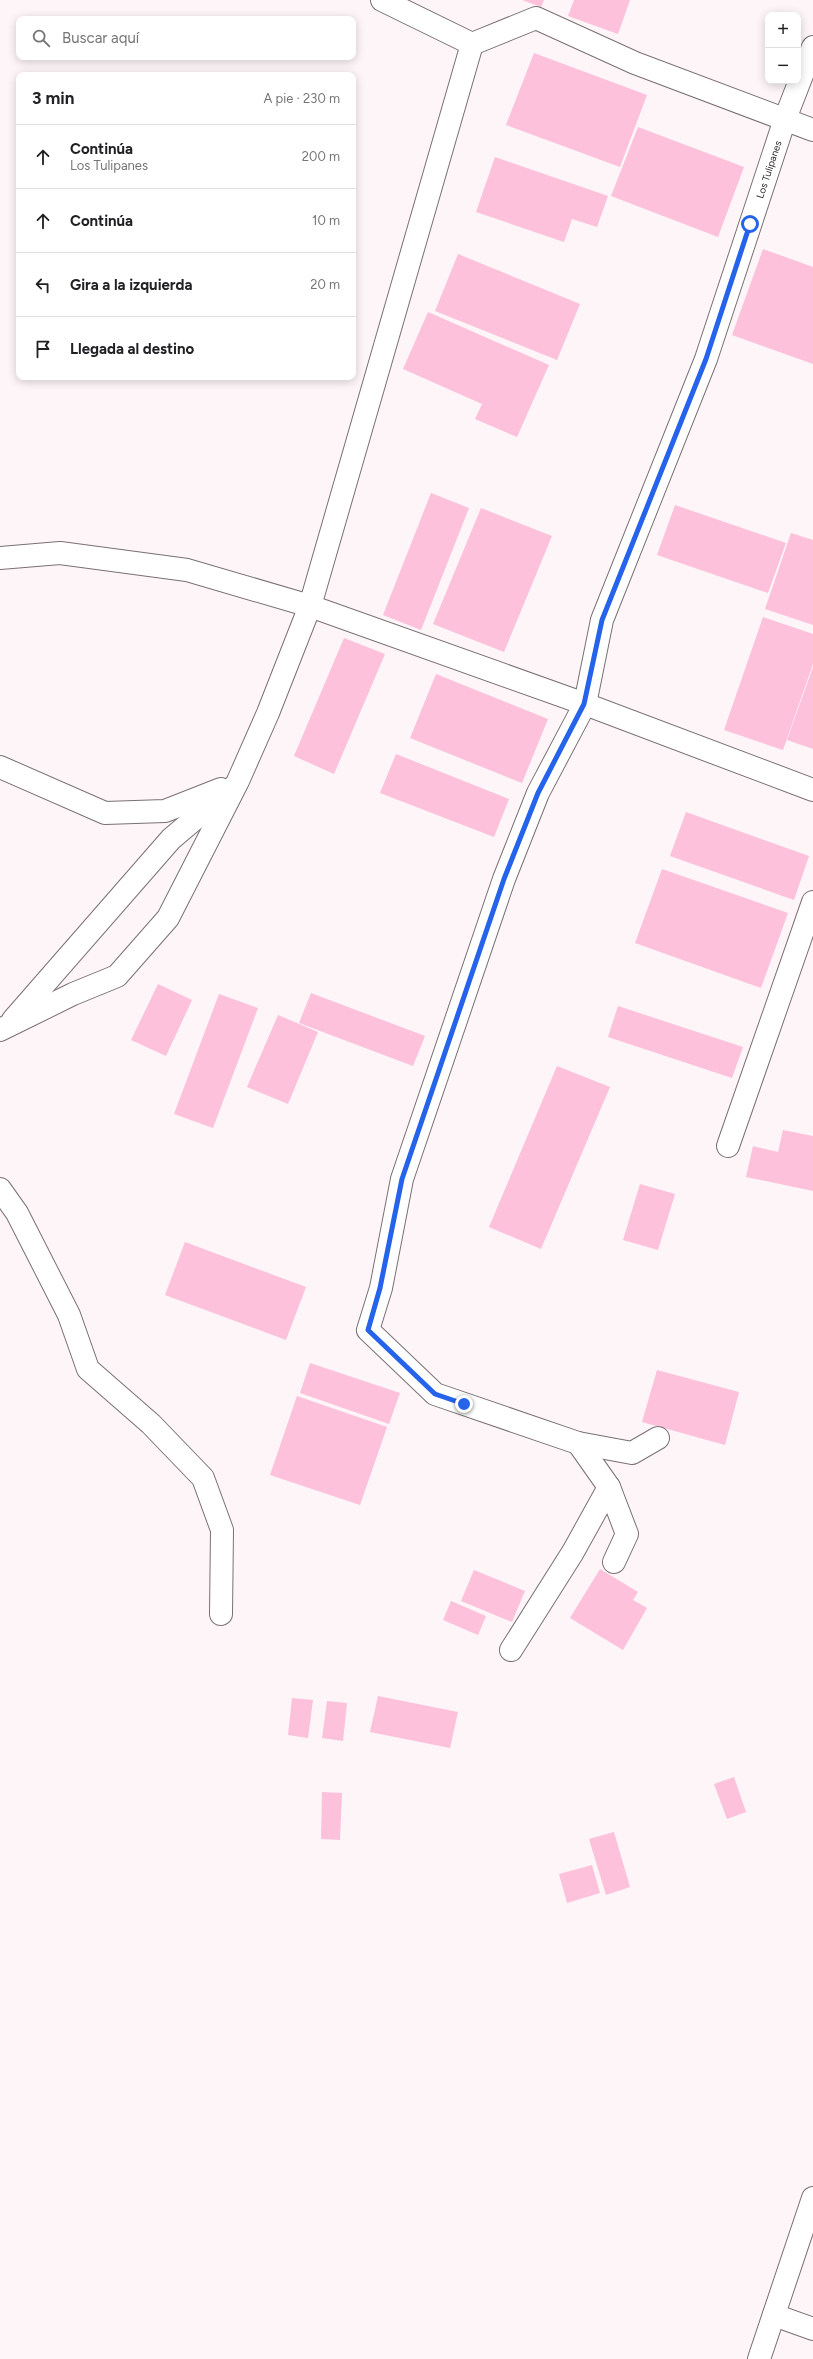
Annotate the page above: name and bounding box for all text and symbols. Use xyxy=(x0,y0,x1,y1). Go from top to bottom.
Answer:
map controls xyxy=(765,12,801,84)
button: + xyxy=(765,12,801,48)
search box xyxy=(16,16,356,60)
icon: search xyxy=(30,27,52,49)
text: Buscar aquí xyxy=(62,29,139,47)
button: − xyxy=(765,48,801,84)
text: 3 min xyxy=(32,88,74,108)
text: A pie · 230 m xyxy=(264,91,340,106)
street label: Los Tulipanes xyxy=(753,139,785,200)
text: Continúa xyxy=(70,140,133,158)
icon: ahead xyxy=(32,146,54,168)
text: 200 m xyxy=(302,149,340,164)
text: Los Tulipanes xyxy=(70,158,148,173)
icon: ahead xyxy=(32,210,54,232)
text: Continúa xyxy=(70,212,133,230)
text: 10 m xyxy=(312,213,340,228)
route start xyxy=(741,215,759,233)
icon: left xyxy=(32,274,54,296)
text: Gira a la izquierda xyxy=(70,276,192,294)
text: 20 m xyxy=(310,277,340,292)
icon: arrive xyxy=(32,338,54,360)
text: Llegada al destino xyxy=(70,340,194,358)
route end xyxy=(455,1395,473,1413)

